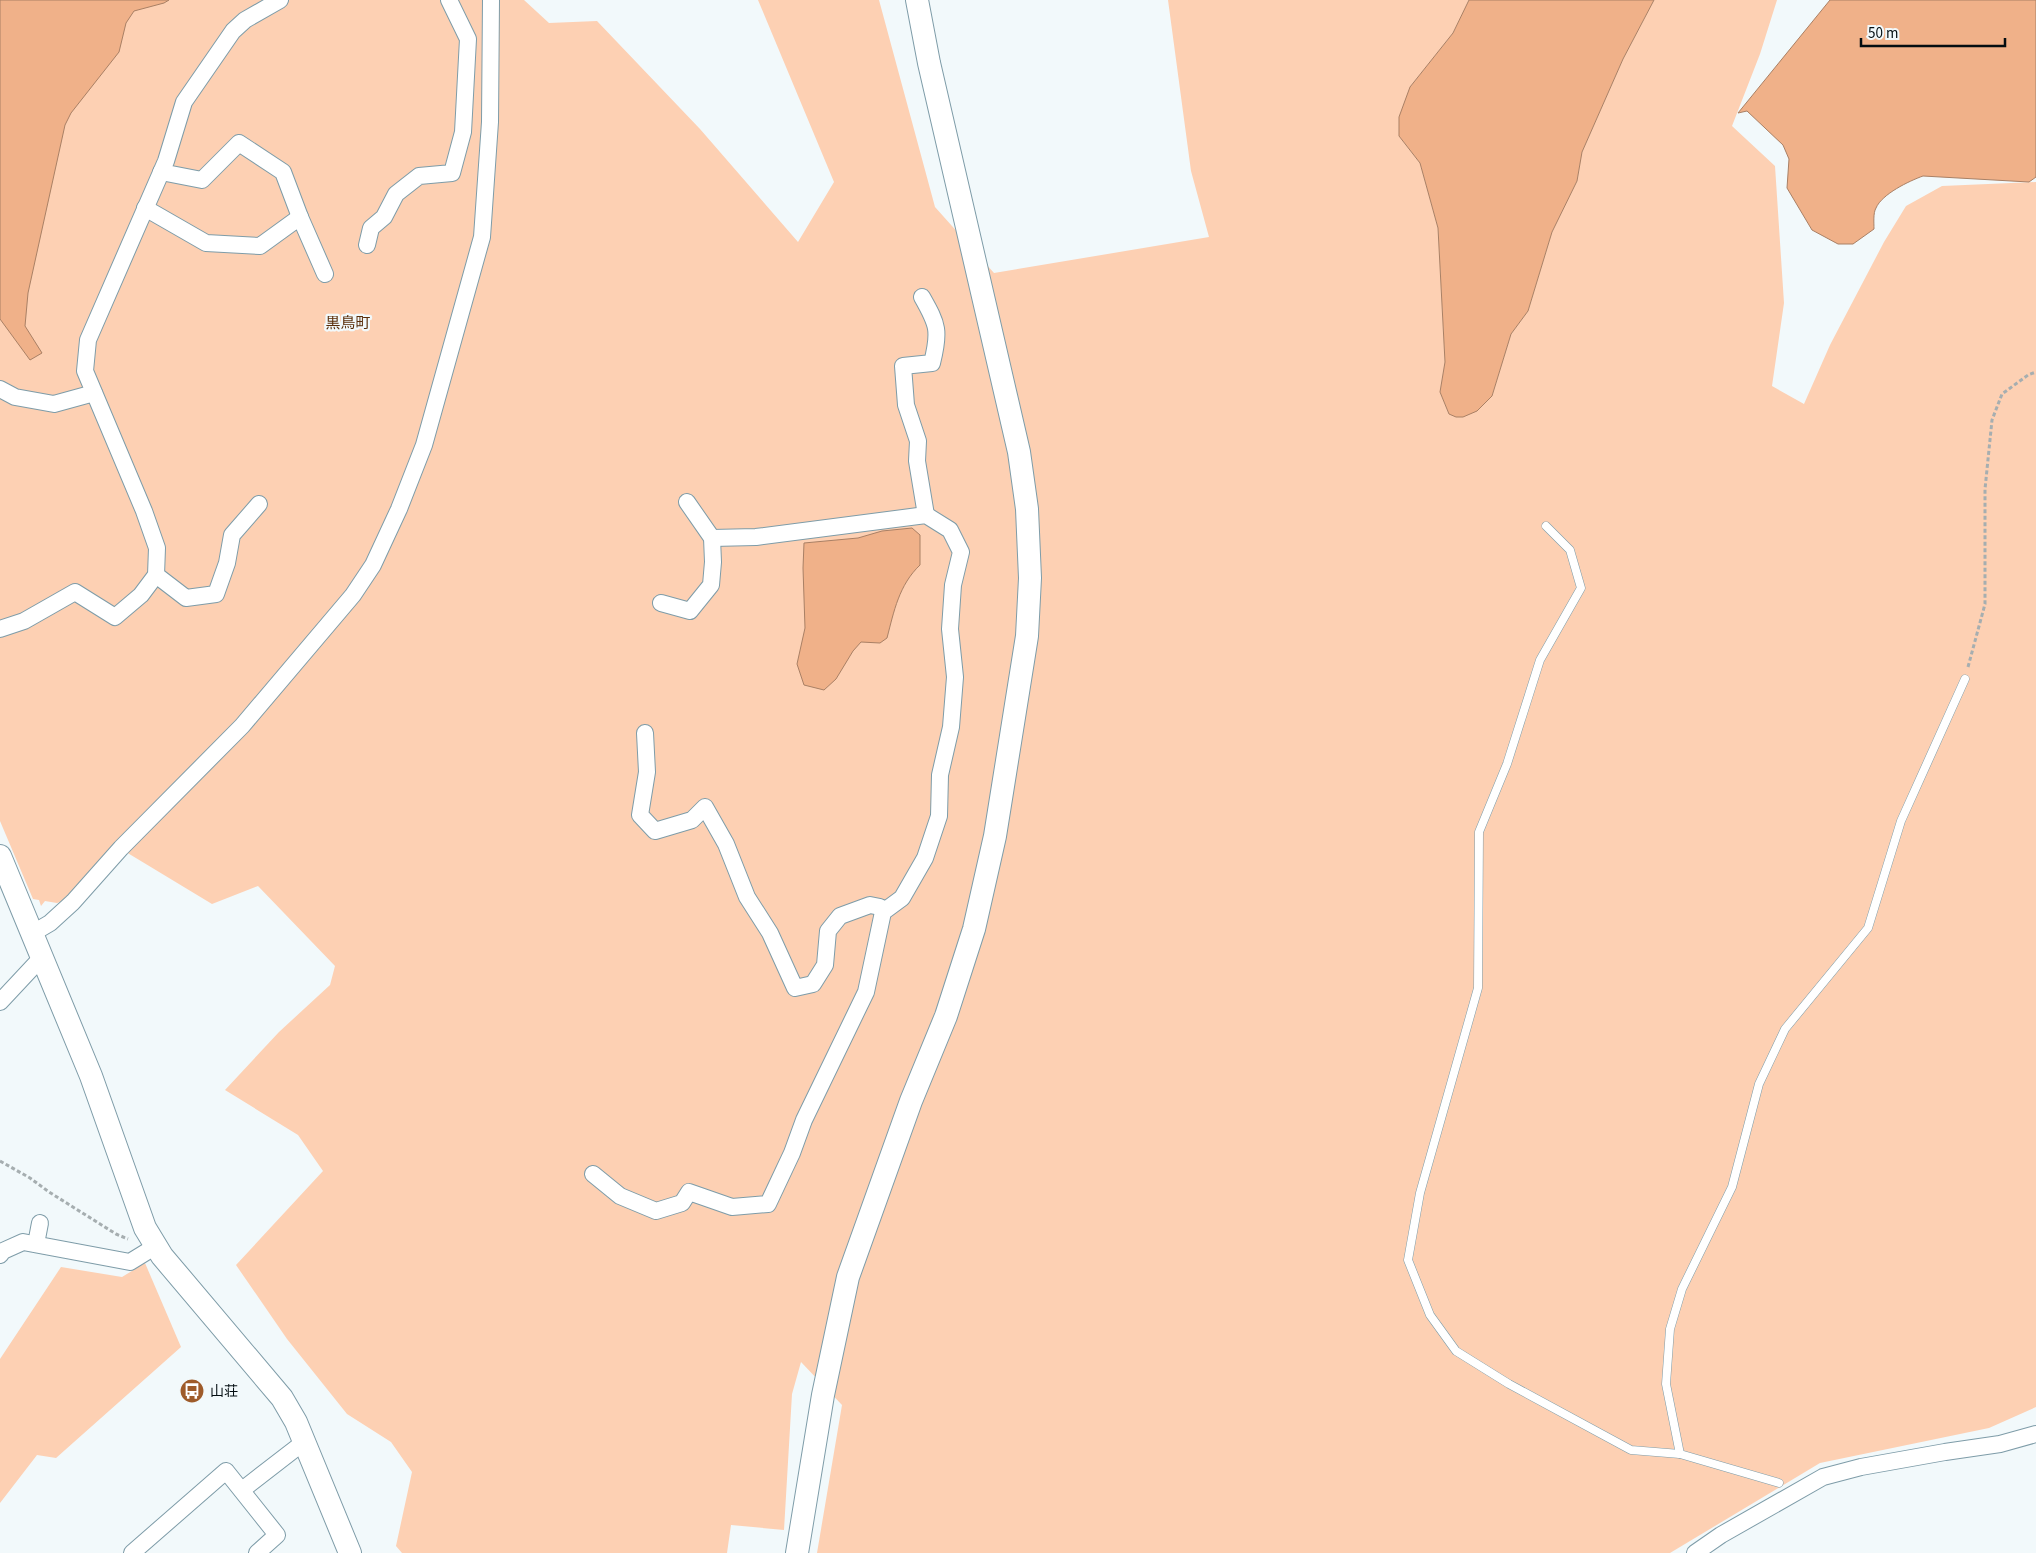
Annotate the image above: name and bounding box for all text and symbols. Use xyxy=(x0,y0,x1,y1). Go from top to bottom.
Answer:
scale bar xyxy=(1861,15,2005,47)
text: 50 m xyxy=(1868,23,1898,44)
district label: 黒鳥町 xyxy=(325,313,371,334)
bus stop icon: 山荘 xyxy=(179,1378,205,1404)
place label: 山荘 xyxy=(210,1382,238,1402)

